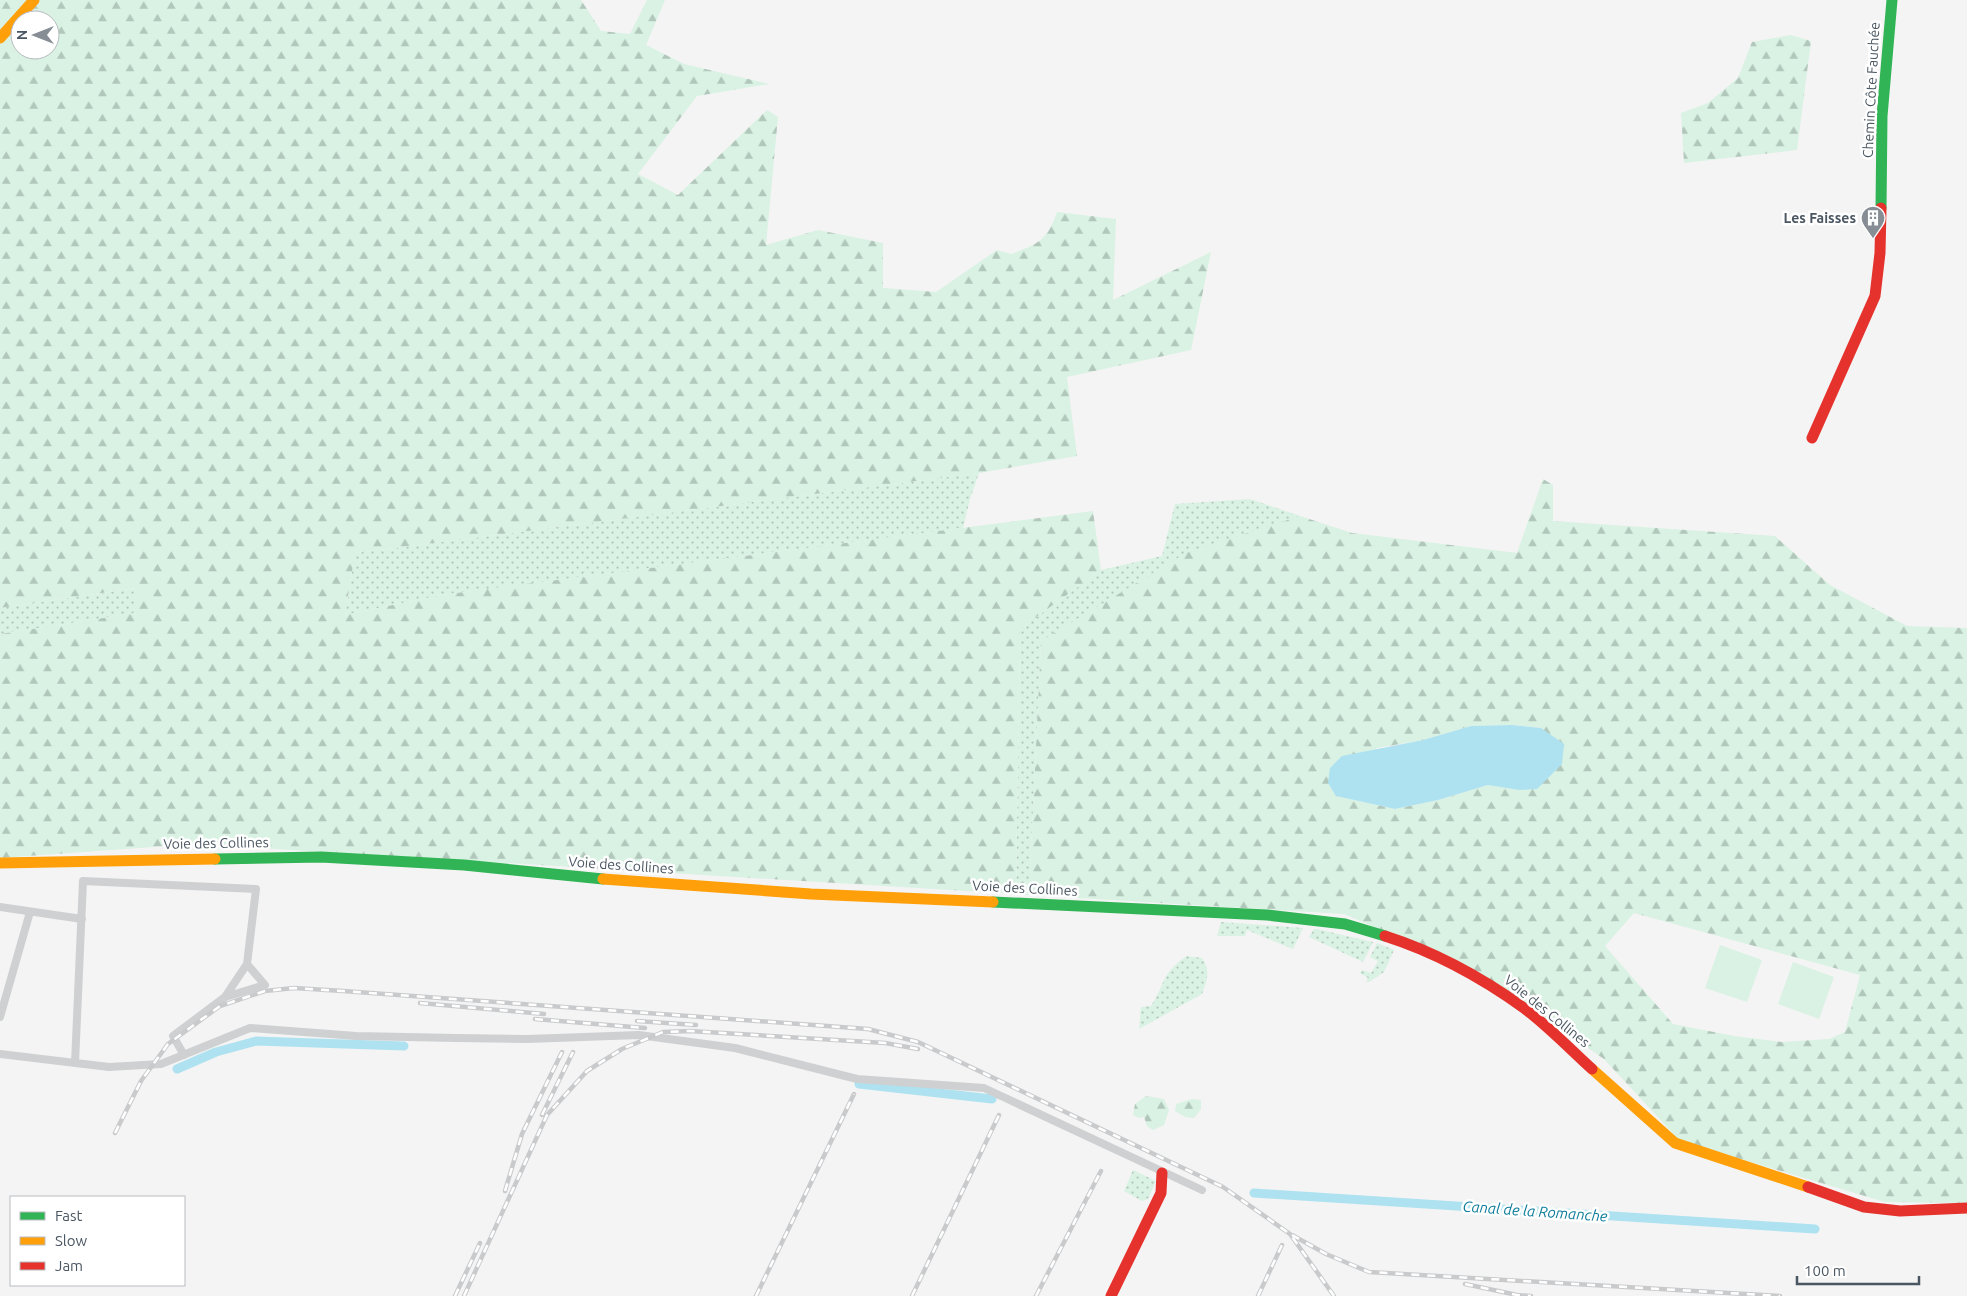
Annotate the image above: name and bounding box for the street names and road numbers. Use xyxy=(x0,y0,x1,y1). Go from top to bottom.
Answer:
street label: Chemin Côte Fauchée xyxy=(1859,22,1883,158)
street label: Voie des Collines xyxy=(163,834,269,852)
street label: Voie des Collines xyxy=(568,853,674,877)
street label: Voie des Collines xyxy=(972,877,1078,899)
street label: Voie des Collines xyxy=(1501,972,1593,1050)

